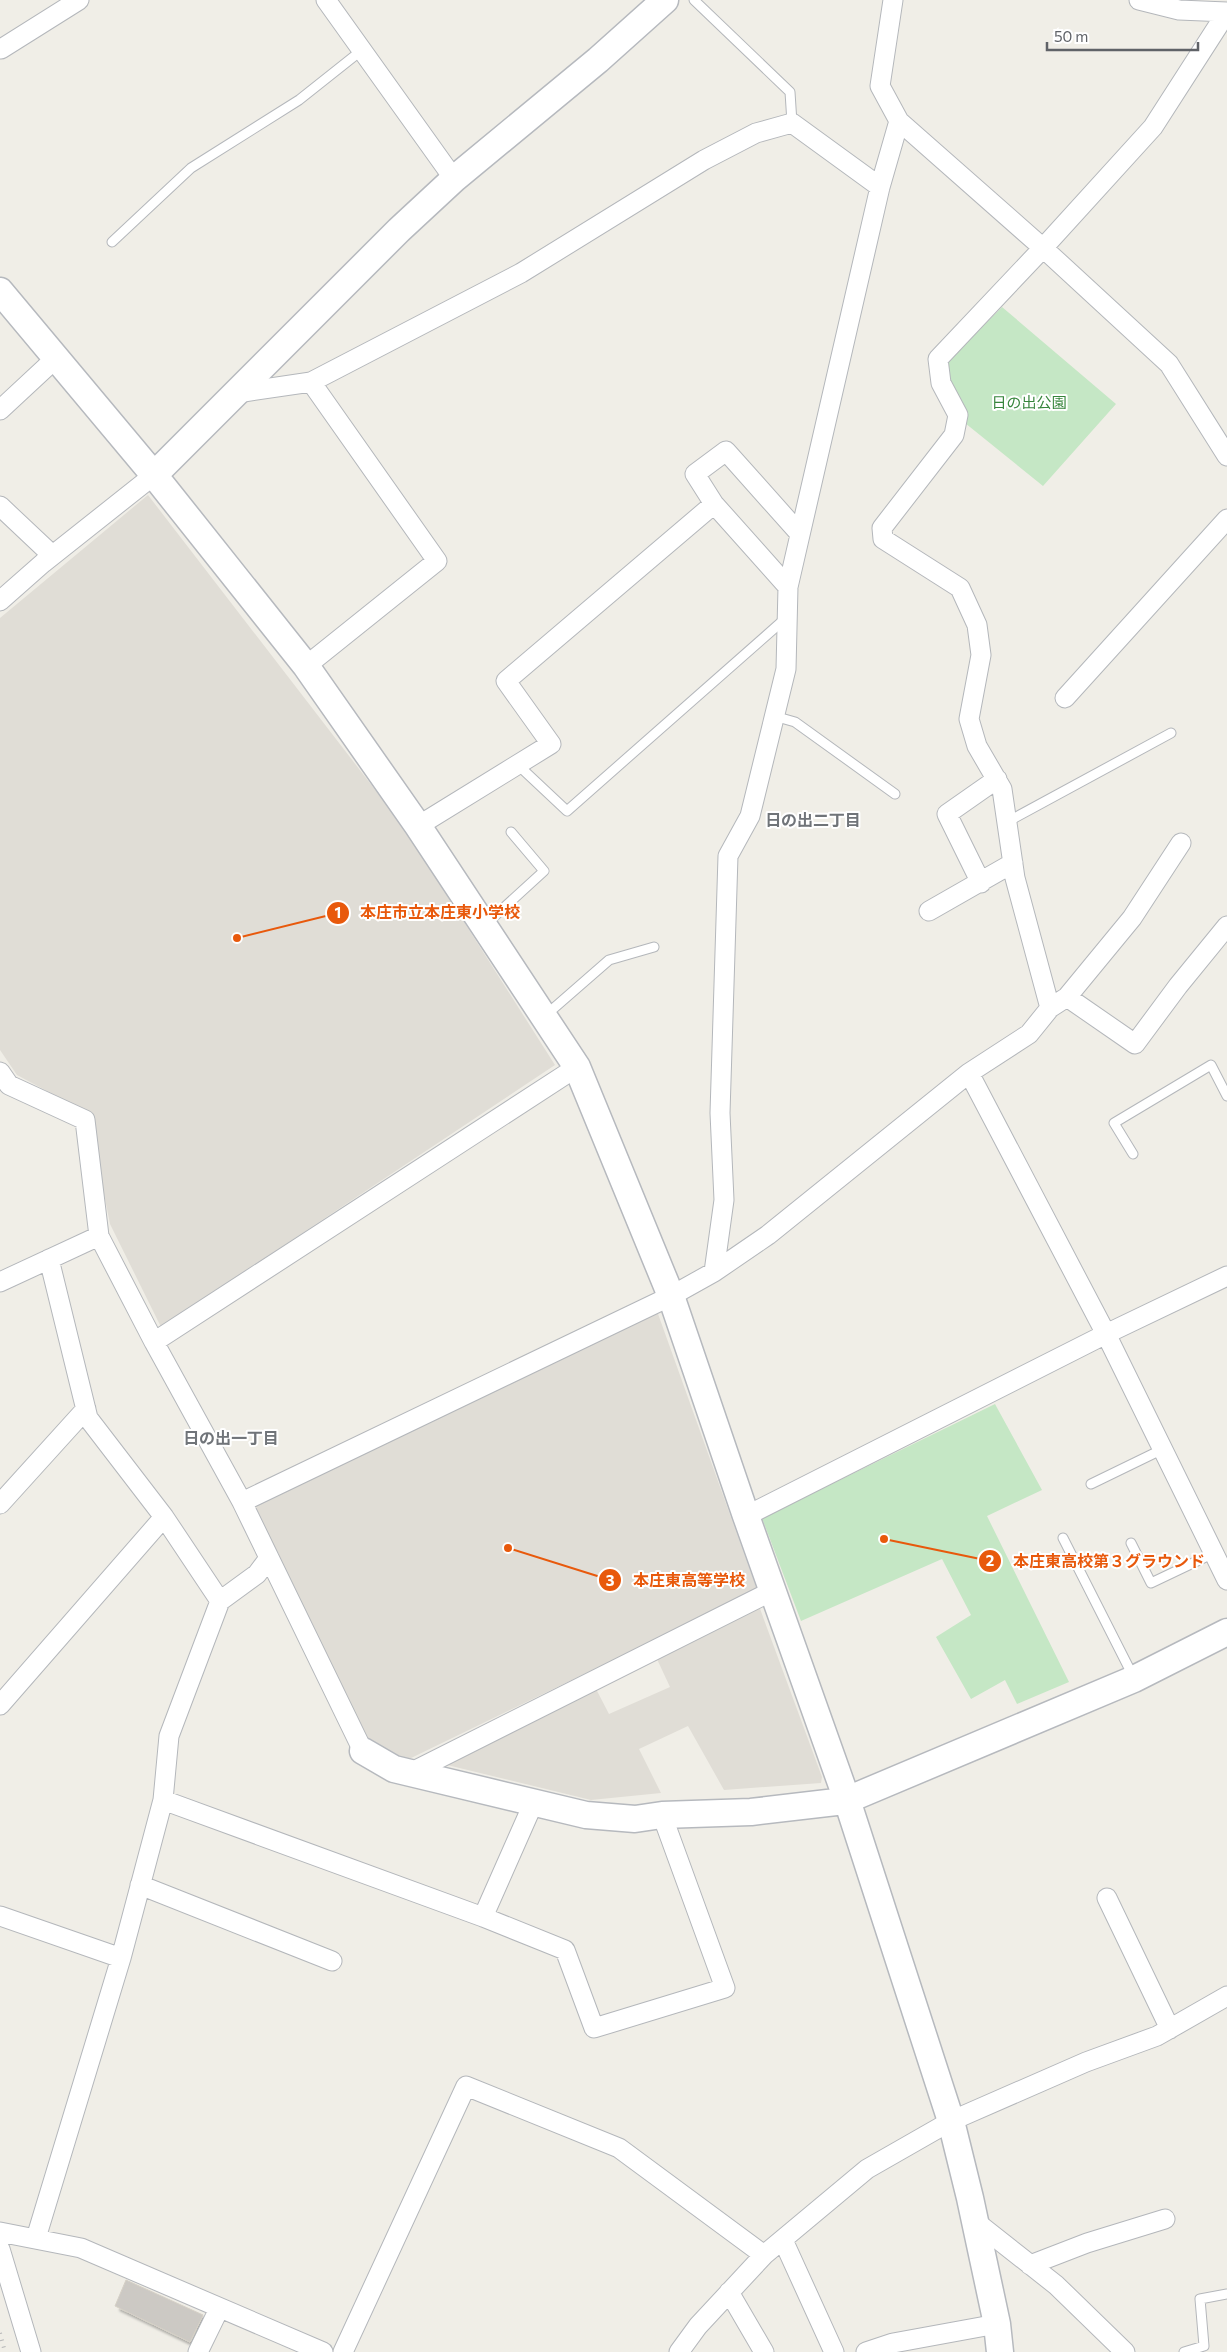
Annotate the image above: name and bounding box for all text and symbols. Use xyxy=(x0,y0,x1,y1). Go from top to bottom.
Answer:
scale bar xyxy=(1047,20,1198,52)
text: 50 m xyxy=(1054,27,1088,45)
park label: 日の出公園 xyxy=(991,393,1067,411)
district label: 日の出二丁目 xyxy=(765,810,861,829)
callout: 本庄市立本庄東小学校 xyxy=(325,897,530,928)
text: 本庄市立本庄東小学校 xyxy=(360,902,520,921)
text: 1 xyxy=(335,903,341,921)
district label: 日の出一丁目 xyxy=(183,1428,279,1447)
callout: 本庄東高校第３グラウンド xyxy=(978,1545,1215,1576)
text: 2 xyxy=(986,1551,994,1569)
text: 本庄東高校第３グラウンド xyxy=(1013,1551,1205,1570)
callout: 本庄東高等学校 xyxy=(598,1565,755,1596)
text: 本庄東高等学校 xyxy=(633,1570,745,1589)
text: 3 xyxy=(606,1571,615,1589)

